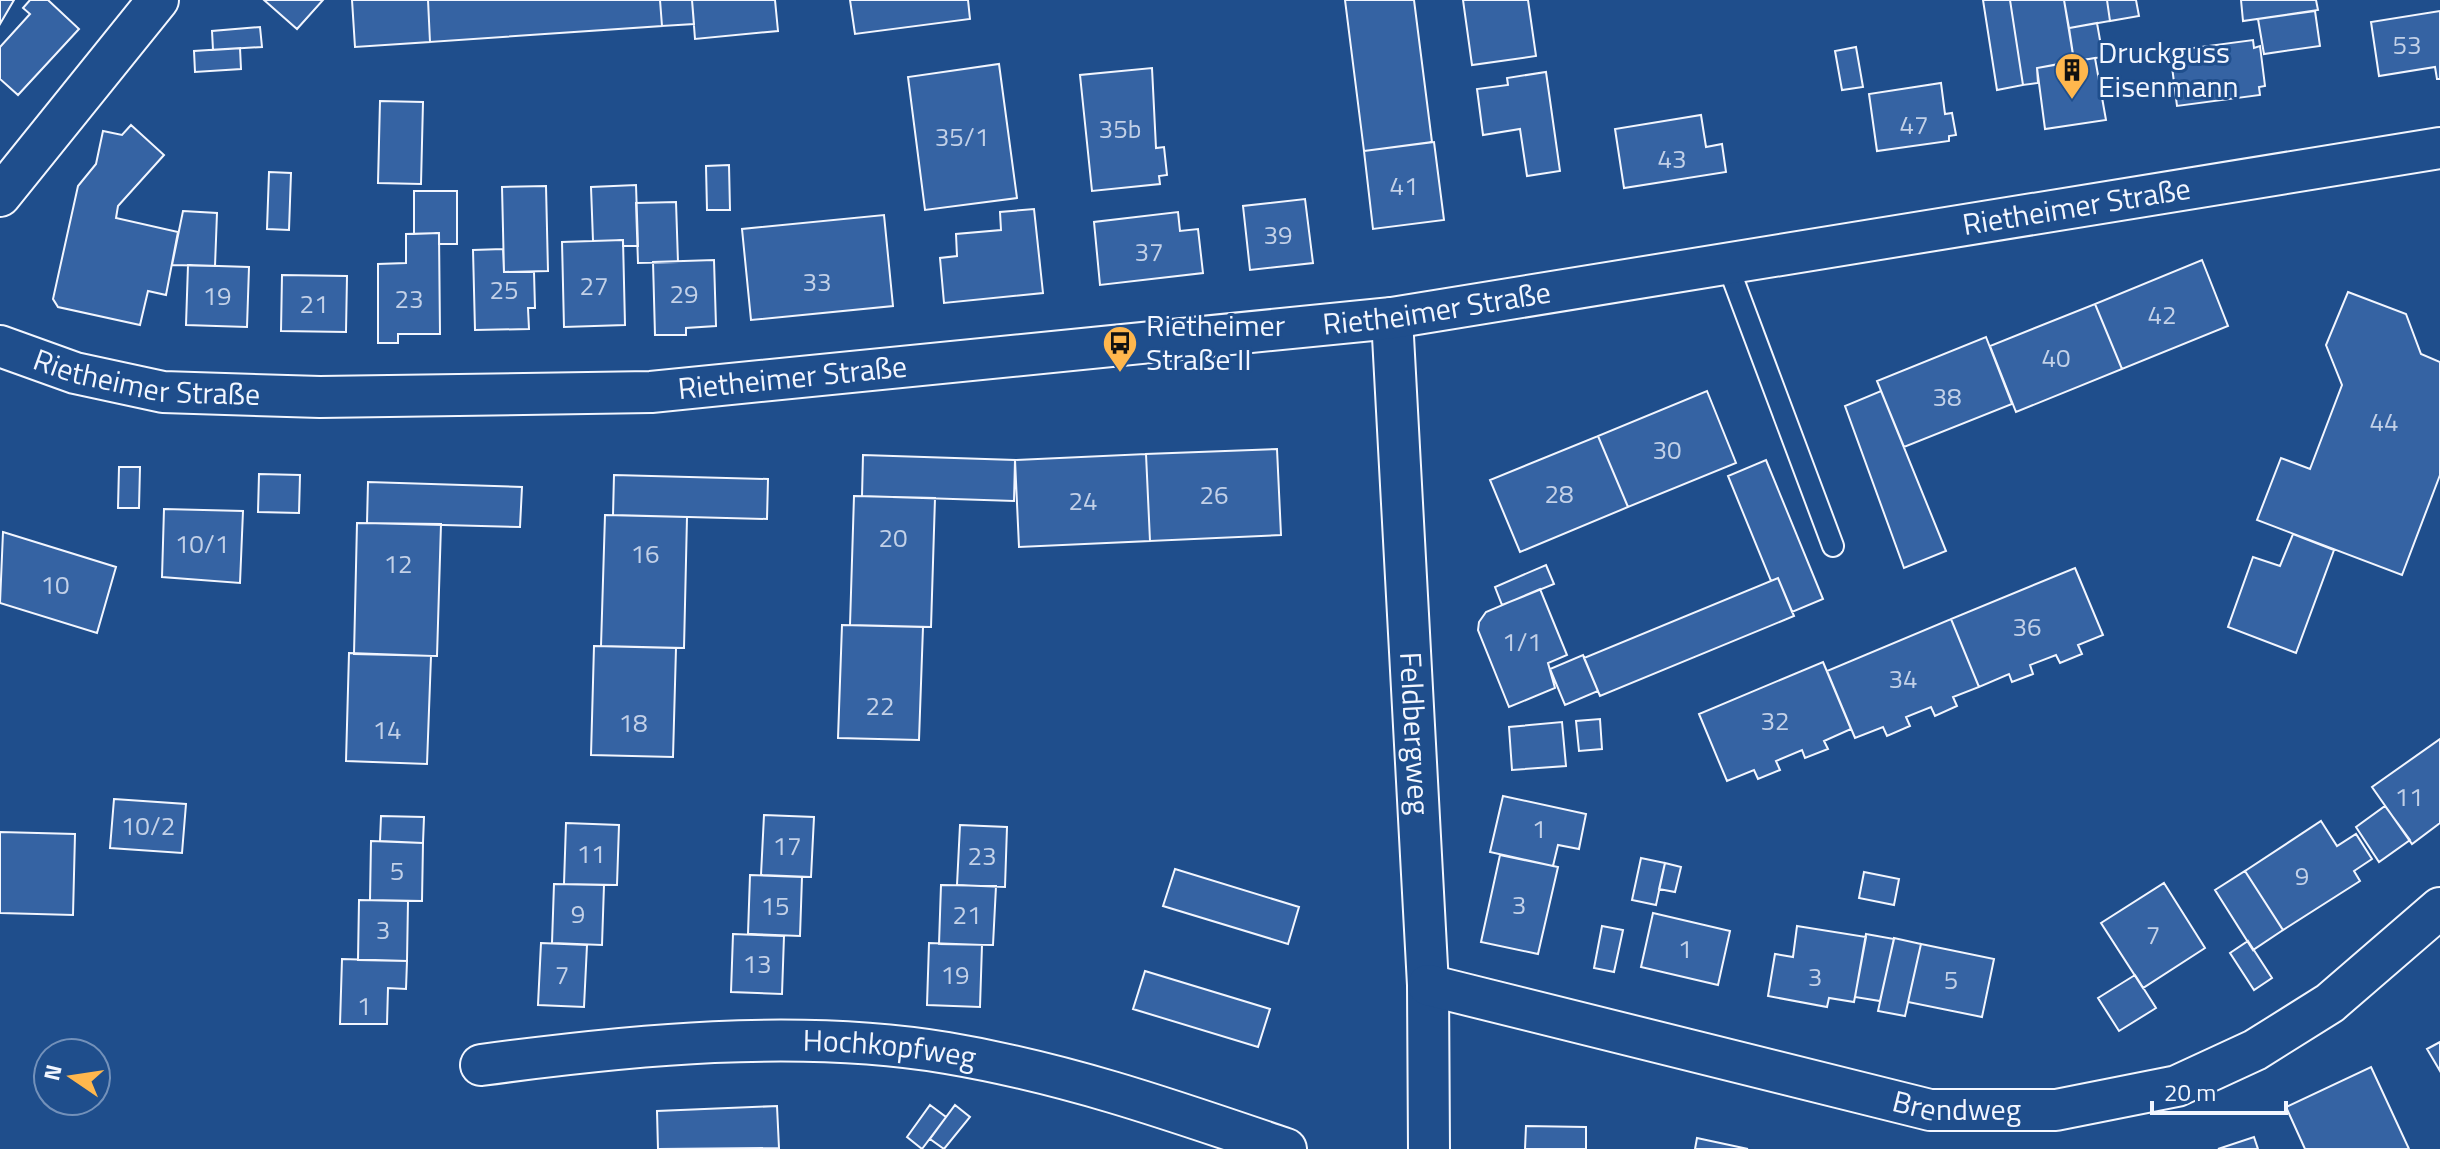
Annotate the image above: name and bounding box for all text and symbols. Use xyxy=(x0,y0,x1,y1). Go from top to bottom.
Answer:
house number: 53 xyxy=(2392,25,2422,64)
place label: Druckguss Eisenmann xyxy=(2098,29,2239,109)
building icon: Druckguss Eisenmann xyxy=(2053,51,2091,101)
house number: 47 xyxy=(1899,105,1929,144)
house number: 35b xyxy=(1099,109,1141,148)
house number: 35/1 xyxy=(935,117,989,156)
house number: 43 xyxy=(1657,139,1687,178)
street label: Rietheimer Straße xyxy=(1959,165,2194,247)
house number: 41 xyxy=(1389,166,1419,205)
house number: 39 xyxy=(1263,215,1293,254)
house number: 37 xyxy=(1134,232,1164,271)
house number: 33 xyxy=(802,262,832,301)
house number: 27 xyxy=(579,266,609,305)
street label: Rietheimer Straße xyxy=(1320,269,1554,347)
house number: 25 xyxy=(489,270,519,309)
house number: 29 xyxy=(669,274,699,313)
house number: 19 xyxy=(202,276,232,315)
house number: 23 xyxy=(394,279,424,318)
house number: 21 xyxy=(299,284,329,323)
house number: 42 xyxy=(2147,295,2177,334)
place label: Rietheimer Straße II xyxy=(1146,302,1285,382)
bus stop icon: Rietheimer Straße II xyxy=(1101,324,1139,374)
street label: Rietheimer Straße xyxy=(27,336,261,417)
house number: 40 xyxy=(2041,338,2071,377)
street label: Rietheimer Straße xyxy=(676,343,909,411)
house number: 38 xyxy=(1932,377,1962,416)
house number: 44 xyxy=(2369,402,2399,441)
house number: 30 xyxy=(1652,430,1682,469)
house number: 28 xyxy=(1544,474,1574,513)
house number: 26 xyxy=(1199,475,1229,514)
house number: 24 xyxy=(1068,481,1098,520)
house number: 20 xyxy=(878,518,908,557)
house number: 10/1 xyxy=(175,524,229,563)
house number: 16 xyxy=(630,534,660,573)
house number: 12 xyxy=(383,544,413,583)
house number: 10 xyxy=(40,565,70,604)
house number: 36 xyxy=(2012,607,2042,646)
house number: 1/1 xyxy=(1502,622,1542,661)
street label: Feldbergweg xyxy=(1388,651,1443,816)
house number: 34 xyxy=(1888,659,1918,698)
house number: 22 xyxy=(865,686,895,725)
house number: 32 xyxy=(1760,701,1790,740)
house number: 18 xyxy=(618,703,648,742)
house number: 14 xyxy=(372,710,402,749)
house number: 11 xyxy=(2394,777,2424,816)
house number: 10/2 xyxy=(121,806,175,845)
house number: 1 xyxy=(1532,809,1546,848)
house number: 17 xyxy=(772,826,802,865)
house number: 11 xyxy=(576,834,606,873)
house number: 23 xyxy=(967,836,997,875)
house number: 5 xyxy=(390,851,404,890)
house number: 9 xyxy=(2295,856,2309,895)
house number: 3 xyxy=(1512,885,1526,924)
house number: 15 xyxy=(760,886,790,925)
house number: 9 xyxy=(571,894,585,933)
house number: 21 xyxy=(952,895,982,934)
house number: 3 xyxy=(376,910,390,949)
house number: 7 xyxy=(2146,915,2160,954)
house number: 1 xyxy=(1678,929,1692,968)
house number: 13 xyxy=(742,944,772,983)
house number: 7 xyxy=(555,955,569,994)
house number: 19 xyxy=(940,955,970,994)
house number: 3 xyxy=(1808,957,1822,996)
house number: 5 xyxy=(1944,960,1958,999)
house number: 1 xyxy=(357,986,371,1025)
street label: Hochkopfweg xyxy=(802,1017,980,1080)
north arrow xyxy=(32,1037,112,1117)
text: N xyxy=(34,1061,71,1084)
scale bar xyxy=(2152,1065,2286,1115)
text: 20 m xyxy=(2164,1074,2216,1110)
street label: Brendweg xyxy=(1888,1078,2021,1133)

